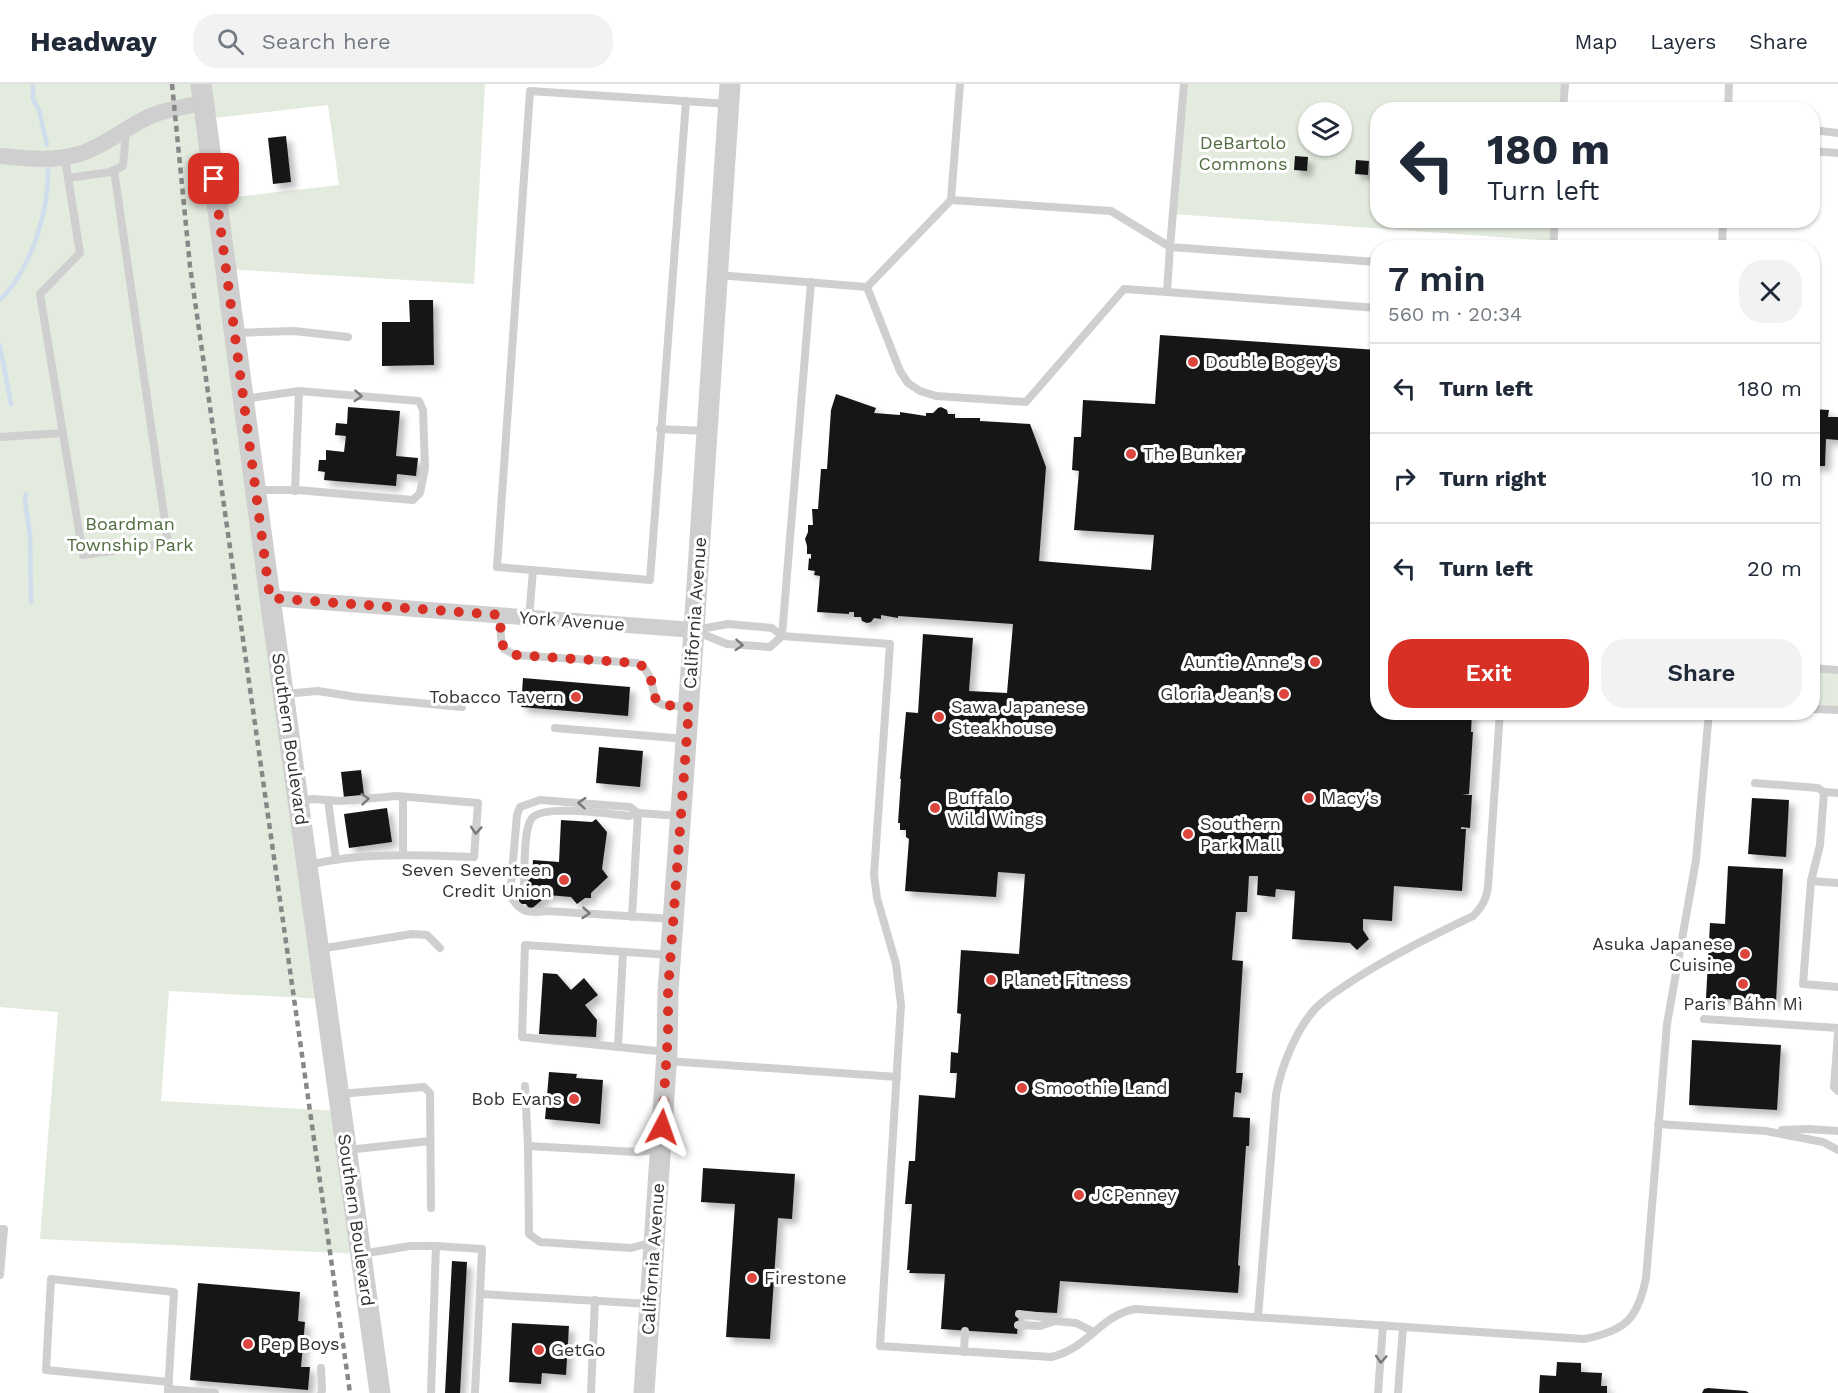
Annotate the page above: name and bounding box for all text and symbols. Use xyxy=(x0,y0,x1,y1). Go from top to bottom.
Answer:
search box xyxy=(193,14,613,68)
text: Headway xyxy=(30,25,157,58)
icon: search xyxy=(214,25,247,58)
text: Search here xyxy=(262,29,391,54)
text: Map xyxy=(1574,29,1617,54)
text: Layers xyxy=(1650,29,1716,54)
text: Share xyxy=(1749,29,1808,54)
map controls xyxy=(1298,102,1352,156)
button: layers xyxy=(1298,102,1352,156)
text: 180 m xyxy=(1487,125,1610,174)
icon: left xyxy=(1388,126,1466,204)
park label: DeBartolo Commons xyxy=(1199,132,1287,174)
pin xyxy=(188,153,239,204)
icon: arrive xyxy=(197,162,230,195)
text: Turn left xyxy=(1487,175,1599,207)
text: 7 min xyxy=(1388,258,1486,300)
button: close xyxy=(1739,260,1802,323)
text: 560 m · 20:34 xyxy=(1388,302,1522,326)
place label: Double Bogey's xyxy=(1205,351,1338,372)
marker: Double Bogey's xyxy=(1186,355,1200,369)
icon: left xyxy=(1388,372,1421,405)
text: Turn left xyxy=(1439,376,1533,401)
text: 180 m xyxy=(1738,376,1802,401)
one-way arrow xyxy=(353,389,362,402)
place label: The Bunker xyxy=(1143,443,1243,464)
marker: The Bunker xyxy=(1124,447,1138,461)
icon: right xyxy=(1388,462,1421,495)
text: Turn right xyxy=(1439,466,1546,491)
text: 10 m xyxy=(1751,466,1802,491)
park label: Boardman Township Park xyxy=(66,513,194,555)
street label: California Avenue xyxy=(679,536,710,690)
icon: left xyxy=(1388,552,1421,585)
text: Turn left xyxy=(1439,556,1533,581)
text: 20 m xyxy=(1747,556,1802,581)
street label: York Avenue xyxy=(518,606,626,635)
one-way arrow xyxy=(734,638,743,651)
button: Exit xyxy=(1388,639,1589,708)
button: Share xyxy=(1601,639,1802,708)
street label: Southern Boulevard xyxy=(268,651,313,827)
place label: Auntie Anne's xyxy=(1183,651,1303,672)
marker: Auntie Anne's xyxy=(1308,655,1322,669)
place label: Gloria Jean's xyxy=(1160,683,1272,704)
place label: Tobacco Tavern xyxy=(429,686,564,707)
marker: Gloria Jean's xyxy=(1277,687,1291,701)
marker: Tobacco Tavern xyxy=(569,690,583,704)
place label: Sawa Japanese Steakhouse xyxy=(951,696,1086,738)
marker: Sawa Japanese Steakhouse xyxy=(932,710,946,724)
place label: Buffalo Wild Wings xyxy=(947,787,1044,829)
place label: Macy's xyxy=(1321,787,1379,808)
marker: Macy's xyxy=(1302,791,1316,805)
one-way arrow xyxy=(361,793,370,806)
one-way arrow xyxy=(577,797,586,810)
marker: Buffalo Wild Wings xyxy=(928,801,942,815)
place label: Southern Park Mall xyxy=(1200,813,1281,855)
one-way arrow xyxy=(470,826,483,835)
marker: Southern Park Mall xyxy=(1181,827,1195,841)
place label: Seven Seventeen Credit Union xyxy=(401,859,552,901)
marker: Seven Seventeen Credit Union xyxy=(557,873,571,887)
one-way arrow xyxy=(582,907,591,920)
place label: Asuka Japanese Cuisine xyxy=(1592,933,1733,975)
marker: Asuka Japanese Cuisine xyxy=(1738,947,1752,961)
place label: Planet Fitness xyxy=(1003,969,1128,990)
marker: Planet Fitness xyxy=(984,973,998,987)
marker: Paris Báhn Mì xyxy=(1736,977,1750,991)
place label: Paris Báhn Mì xyxy=(1683,993,1803,1014)
place label: Smoothie Land xyxy=(1034,1077,1167,1098)
marker: Smoothie Land xyxy=(1015,1081,1029,1095)
place label: Bob Evans xyxy=(471,1088,562,1109)
marker: Bob Evans xyxy=(567,1092,581,1106)
position arrow xyxy=(630,1095,694,1159)
street label: Southern Boulevard xyxy=(334,1132,379,1308)
street label: California Avenue xyxy=(637,1182,668,1336)
place label: JCPenney xyxy=(1091,1184,1177,1205)
marker: JCPenney xyxy=(1072,1188,1086,1202)
place label: Firestone xyxy=(764,1267,847,1288)
marker: Firestone xyxy=(745,1271,759,1285)
place label: Pep Boys xyxy=(260,1333,339,1354)
marker: Pep Boys xyxy=(241,1337,255,1351)
place label: GetGo xyxy=(551,1339,606,1360)
marker: GetGo xyxy=(532,1343,546,1357)
one-way arrow xyxy=(1374,1355,1387,1364)

